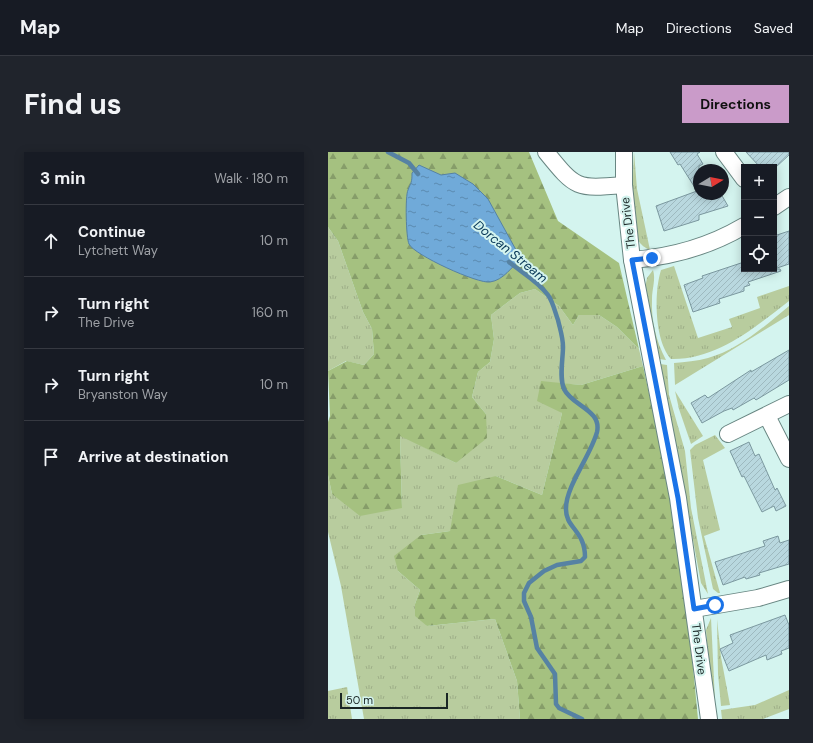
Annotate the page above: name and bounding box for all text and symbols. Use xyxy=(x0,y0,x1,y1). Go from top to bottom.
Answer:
text: Map xyxy=(20,15,60,40)
text: Map xyxy=(616,19,644,37)
text: Directions xyxy=(666,19,732,37)
text: Saved xyxy=(754,19,793,37)
button: Directions xyxy=(682,85,789,123)
text: Find us xyxy=(24,86,122,123)
north arrow xyxy=(693,164,729,200)
map controls xyxy=(741,164,777,272)
button: + xyxy=(741,164,777,200)
text: 3 min xyxy=(40,167,85,189)
text: Walk · 180 m xyxy=(214,170,288,187)
street label: The Drive xyxy=(617,196,639,250)
button: − xyxy=(741,200,777,236)
water label: Dorcan Stream xyxy=(470,216,551,286)
text: Continue xyxy=(78,222,146,242)
icon: ahead xyxy=(40,230,62,252)
text: 10 m xyxy=(260,232,288,249)
button: locate xyxy=(741,236,777,272)
text: Lytchett Way xyxy=(78,242,158,259)
route end xyxy=(643,249,661,267)
text: Turn right xyxy=(78,294,149,314)
icon: right xyxy=(40,302,62,324)
text: 160 m xyxy=(252,304,288,321)
text: The Drive xyxy=(78,314,134,331)
text: Turn right xyxy=(78,366,149,386)
icon: right xyxy=(40,374,62,396)
text: 10 m xyxy=(260,376,288,393)
text: Bryanston Way xyxy=(78,386,168,403)
icon: arrive xyxy=(40,446,62,468)
text: Arrive at destination xyxy=(78,447,229,467)
route start xyxy=(706,596,724,614)
street label: The Drive xyxy=(688,622,710,676)
scale bar xyxy=(340,691,448,710)
text: 50 m xyxy=(346,693,373,707)

